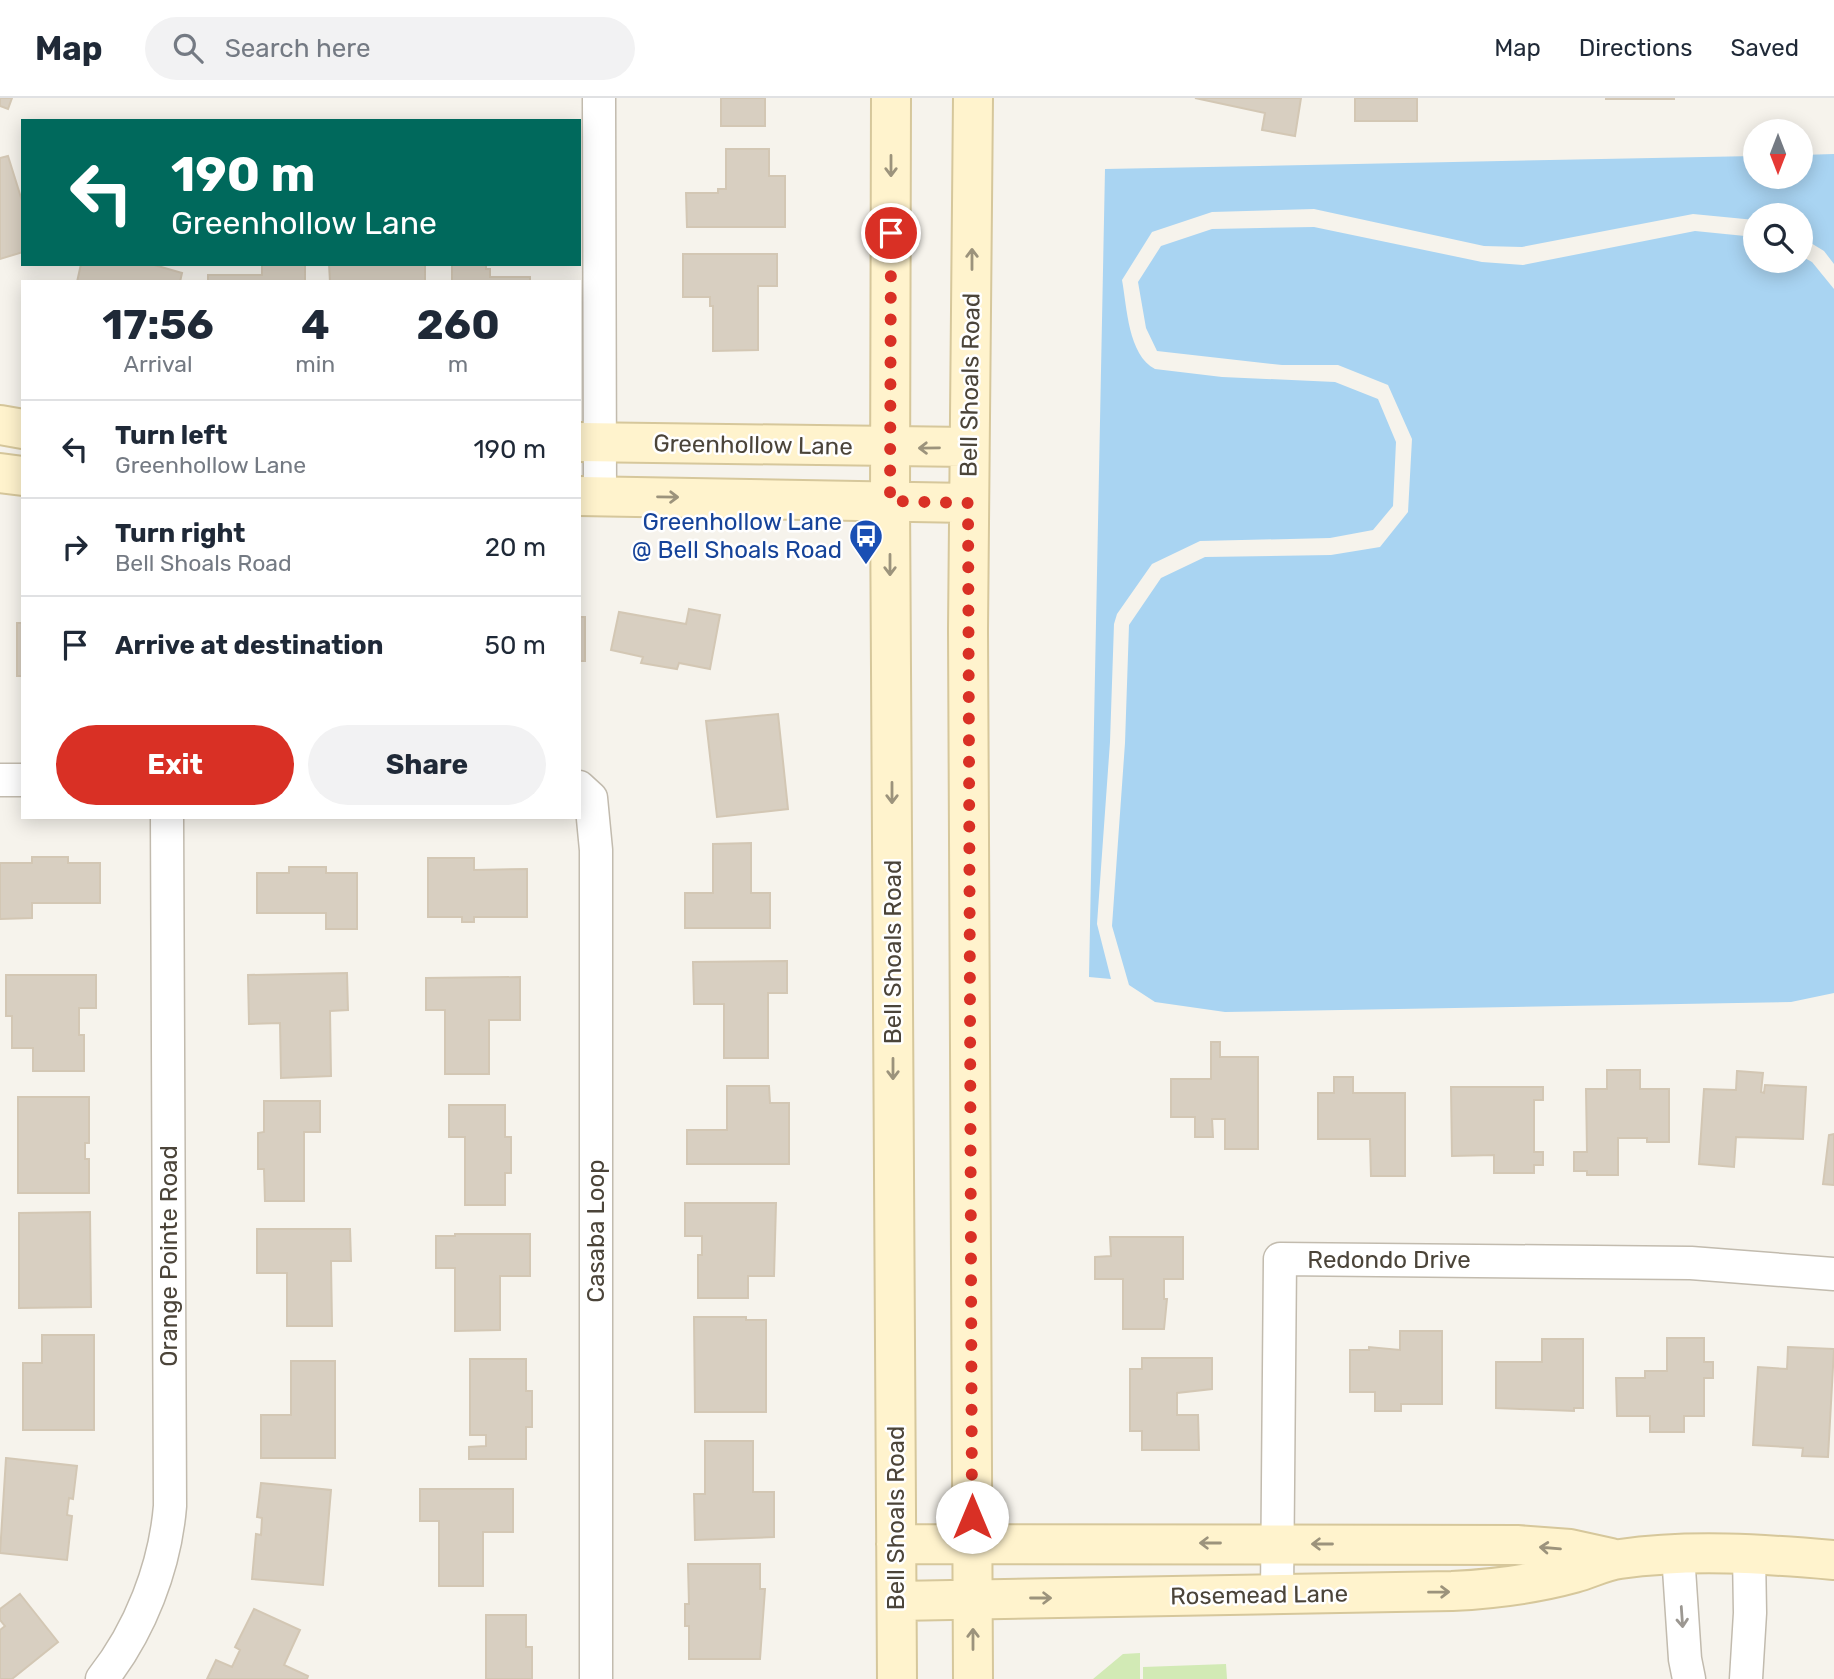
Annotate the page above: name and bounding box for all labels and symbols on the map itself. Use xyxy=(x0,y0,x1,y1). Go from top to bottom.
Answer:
north arrow xyxy=(1743,119,1813,189)
one-way arrow xyxy=(884,154,898,177)
pin xyxy=(861,203,921,263)
one-way arrow xyxy=(965,247,979,270)
street label: Bell Shoals Road xyxy=(954,293,986,477)
street label: Greenhollow Lane xyxy=(653,429,853,461)
one-way arrow xyxy=(918,441,941,455)
one-way arrow xyxy=(656,490,679,504)
place label: Greenhollow Lane @ Bell Shoals Road xyxy=(632,508,842,564)
bus stop icon: Greenhollow Lane @ Bell Shoals Road xyxy=(847,517,885,566)
one-way arrow xyxy=(883,553,897,576)
one-way arrow xyxy=(885,781,899,804)
street label: Bell Shoals Road xyxy=(879,860,907,1044)
one-way arrow xyxy=(886,1057,900,1080)
street label: Orange Pointe Road xyxy=(155,1145,183,1367)
street label: Casaba Loop xyxy=(582,1159,610,1303)
street label: Redondo Drive xyxy=(1307,1246,1471,1274)
street label: Bell Shoals Road xyxy=(882,1426,910,1610)
position arrow xyxy=(935,1480,1009,1554)
one-way arrow xyxy=(1198,1536,1221,1550)
one-way arrow xyxy=(1311,1537,1334,1551)
one-way arrow xyxy=(1539,1541,1561,1554)
street label: Rosemead Lane xyxy=(1170,1579,1348,1611)
one-way arrow xyxy=(1427,1585,1450,1598)
one-way arrow xyxy=(1029,1591,1052,1605)
one-way arrow xyxy=(1676,1605,1689,1627)
one-way arrow xyxy=(966,1627,980,1650)

